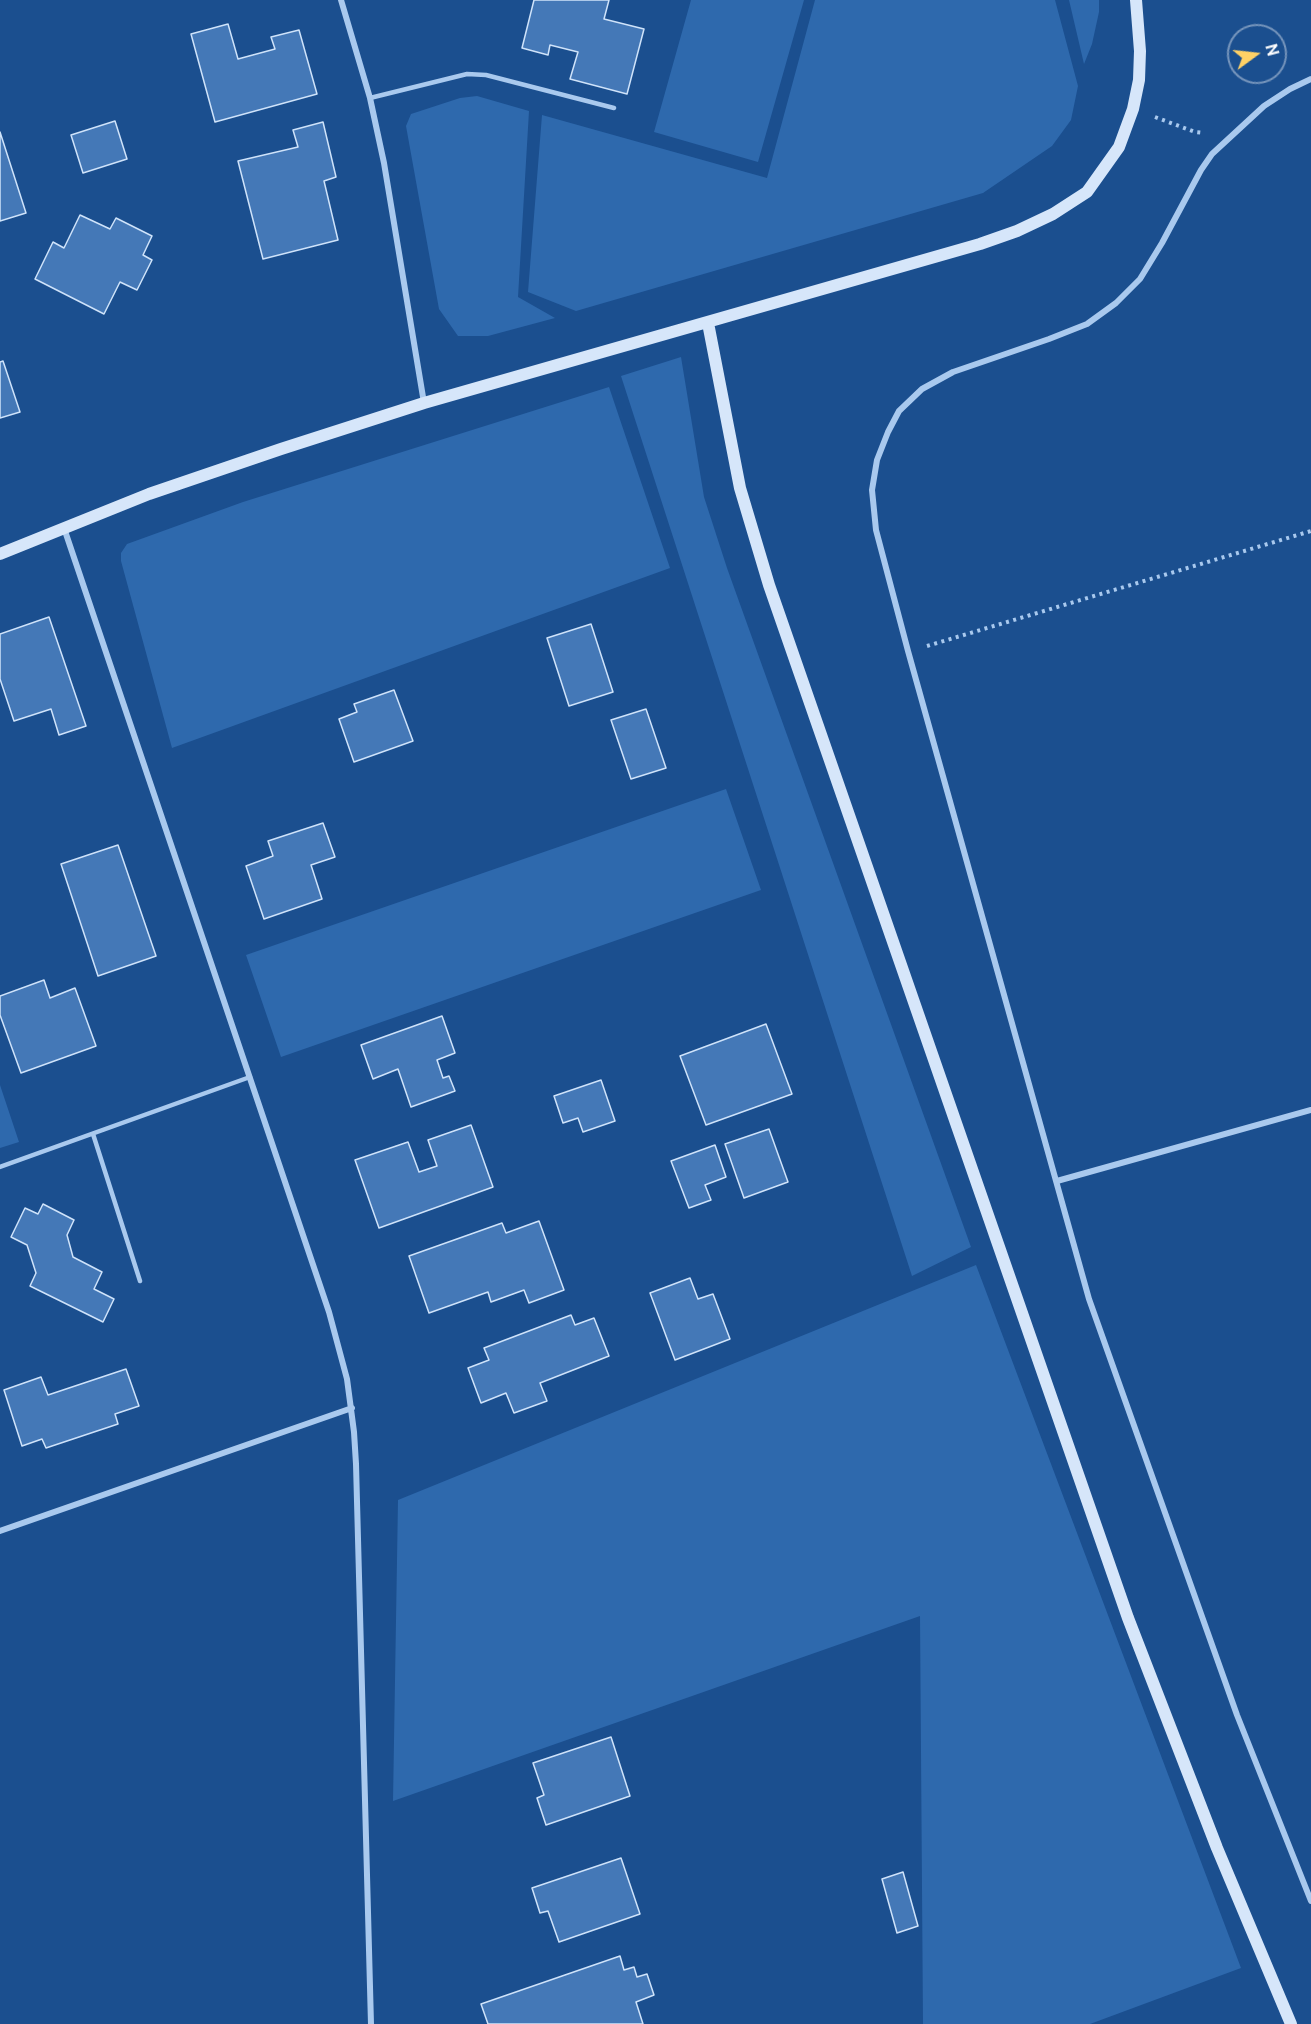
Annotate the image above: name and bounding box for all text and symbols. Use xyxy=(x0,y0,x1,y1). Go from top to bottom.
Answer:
north arrow xyxy=(1227,24,1287,84)
text: N xyxy=(1262,42,1283,58)

